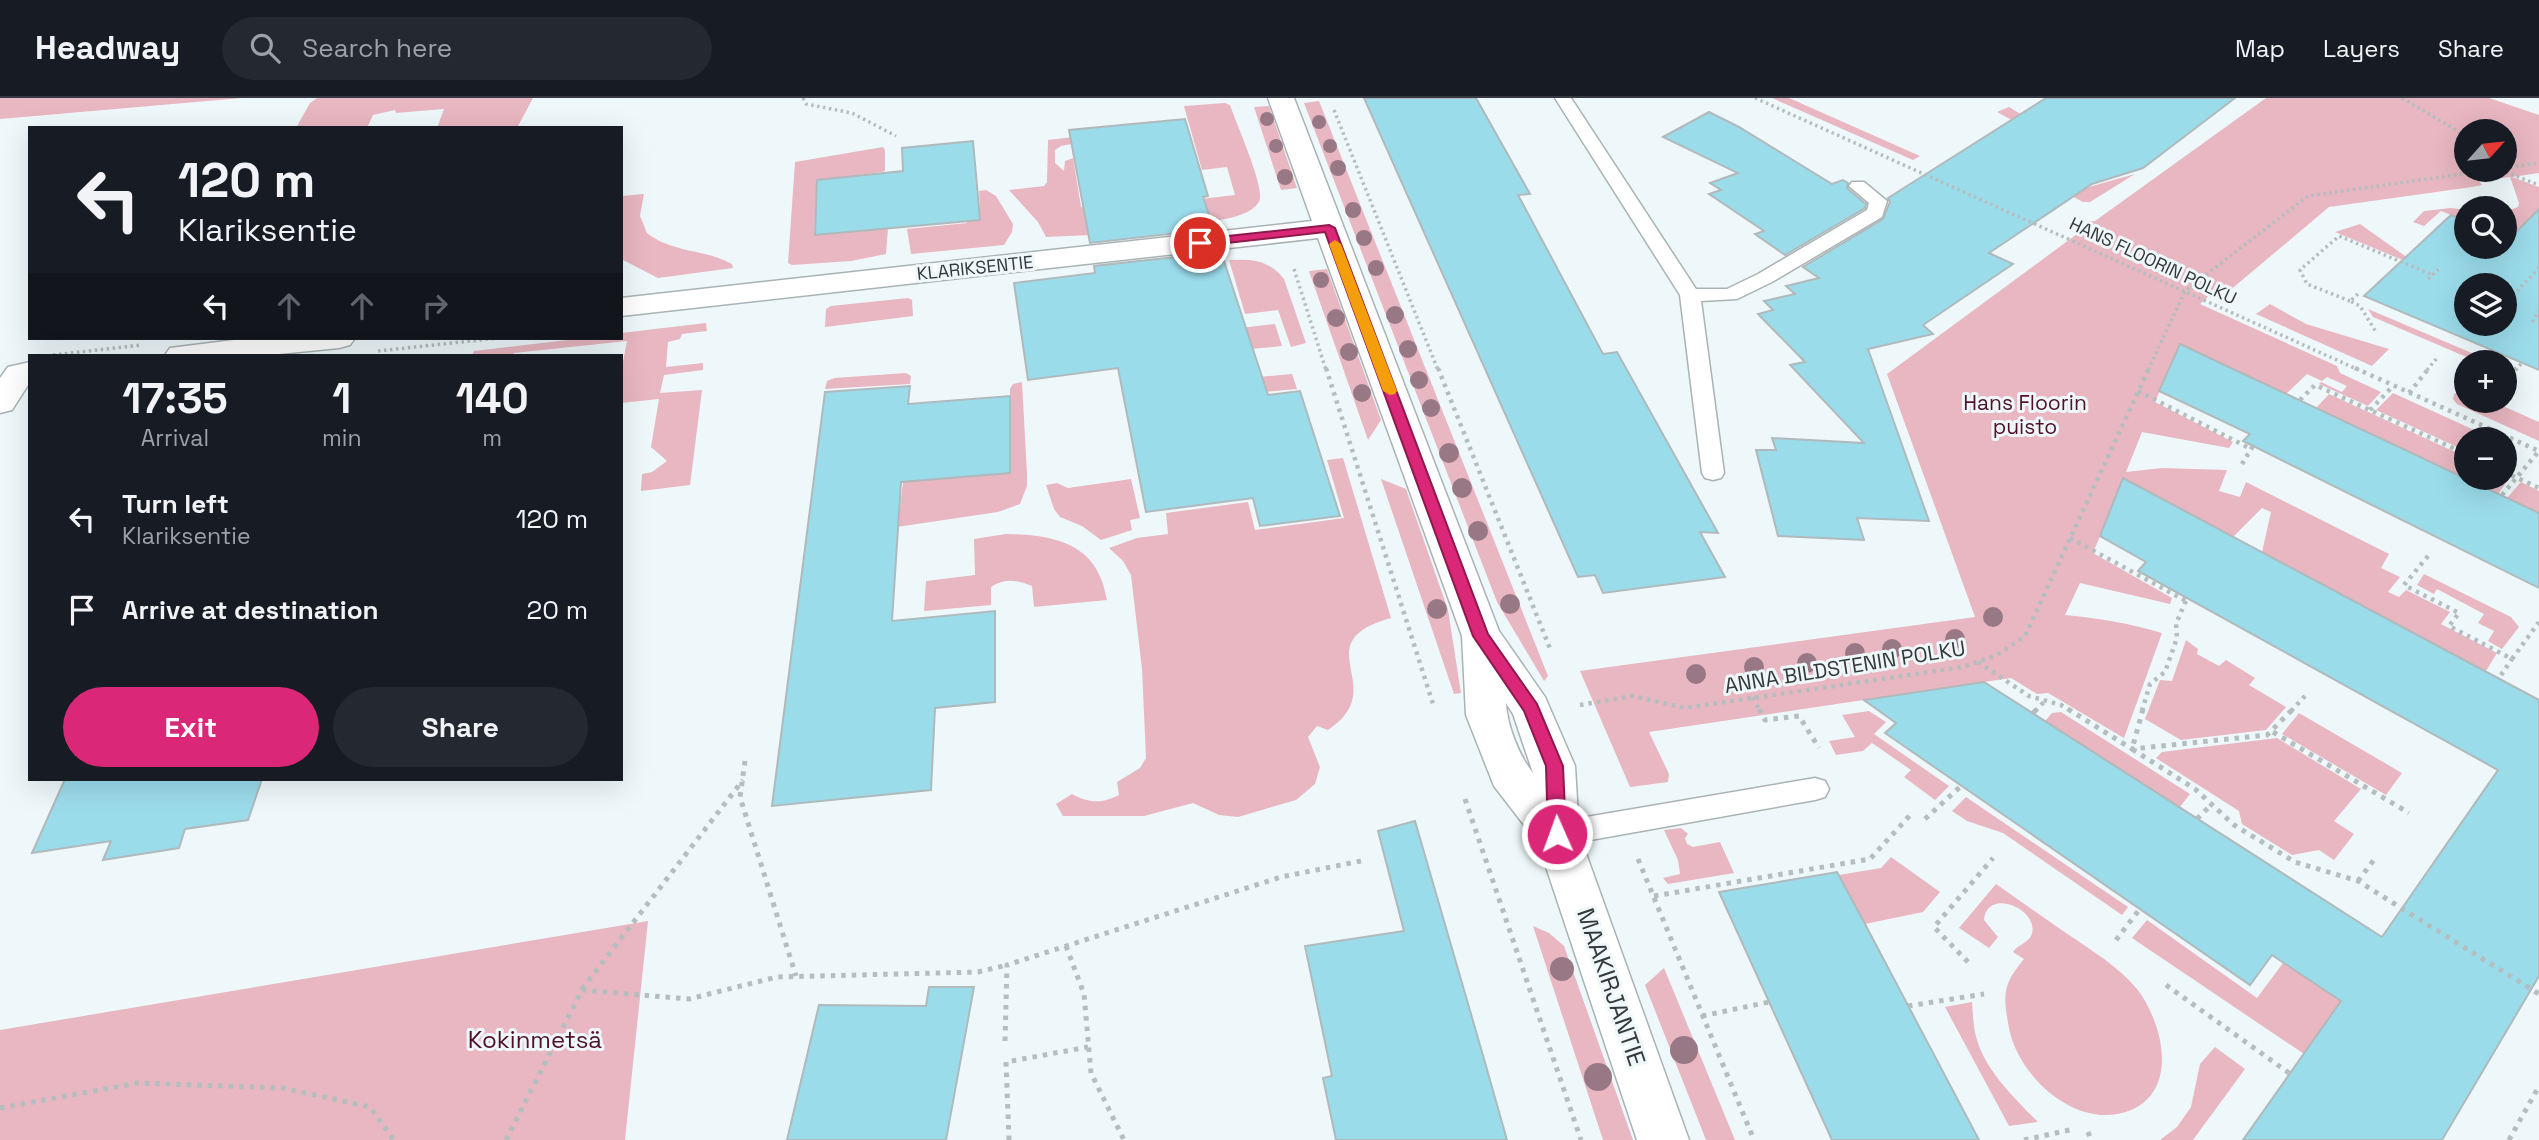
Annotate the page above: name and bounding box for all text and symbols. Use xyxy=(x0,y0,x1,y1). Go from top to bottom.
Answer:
search box xyxy=(222,17,712,80)
text: Headway xyxy=(35,27,180,69)
icon: search xyxy=(246,29,284,67)
text: Search here xyxy=(302,31,452,65)
text: Map xyxy=(2235,33,2285,64)
text: Layers xyxy=(2323,33,2400,64)
text: Share xyxy=(2438,33,2504,64)
north arrow xyxy=(2454,119,2516,182)
map controls xyxy=(2454,119,2517,490)
text: 120 m xyxy=(178,149,315,211)
icon: left xyxy=(63,154,154,245)
button: search xyxy=(2454,196,2517,259)
text: Klariksentie xyxy=(178,210,357,250)
street label: HANS FLOORIN POLKU xyxy=(2066,212,2241,309)
pin xyxy=(1170,213,1230,273)
icon: arrive xyxy=(1181,224,1219,262)
street label: KLARIKSENTIE xyxy=(916,250,1034,285)
button: layers xyxy=(2454,273,2517,336)
icon: left xyxy=(197,287,235,325)
icon: ahead xyxy=(270,287,308,325)
icon: ahead xyxy=(343,287,381,325)
icon: right xyxy=(416,287,454,325)
button: + xyxy=(2454,350,2517,413)
text: 17:35 xyxy=(122,372,228,425)
text: 1 xyxy=(332,372,351,425)
text: 140 xyxy=(456,372,529,425)
park label: Hans Floorin puisto xyxy=(1963,389,2087,440)
text: Arrival xyxy=(141,423,209,453)
text: min xyxy=(322,423,362,453)
text: m xyxy=(482,423,502,453)
button: − xyxy=(2454,427,2517,490)
text: Turn left xyxy=(122,487,229,521)
icon: left xyxy=(63,500,101,538)
text: 120 m xyxy=(516,502,588,536)
text: Klariksentie xyxy=(122,521,251,551)
icon: arrive xyxy=(63,591,101,629)
text: Arrive at destination xyxy=(122,593,379,627)
text: 20 m xyxy=(527,593,588,627)
street label: ANNA BILDSTENIN POLKU xyxy=(1722,634,1967,699)
button: Exit xyxy=(63,687,319,767)
button: Share xyxy=(333,687,588,767)
position arrow xyxy=(1520,797,1594,871)
street label: MAAKIRJANTIE xyxy=(1570,904,1653,1070)
park label: Kokinmetsä xyxy=(468,1024,602,1055)

